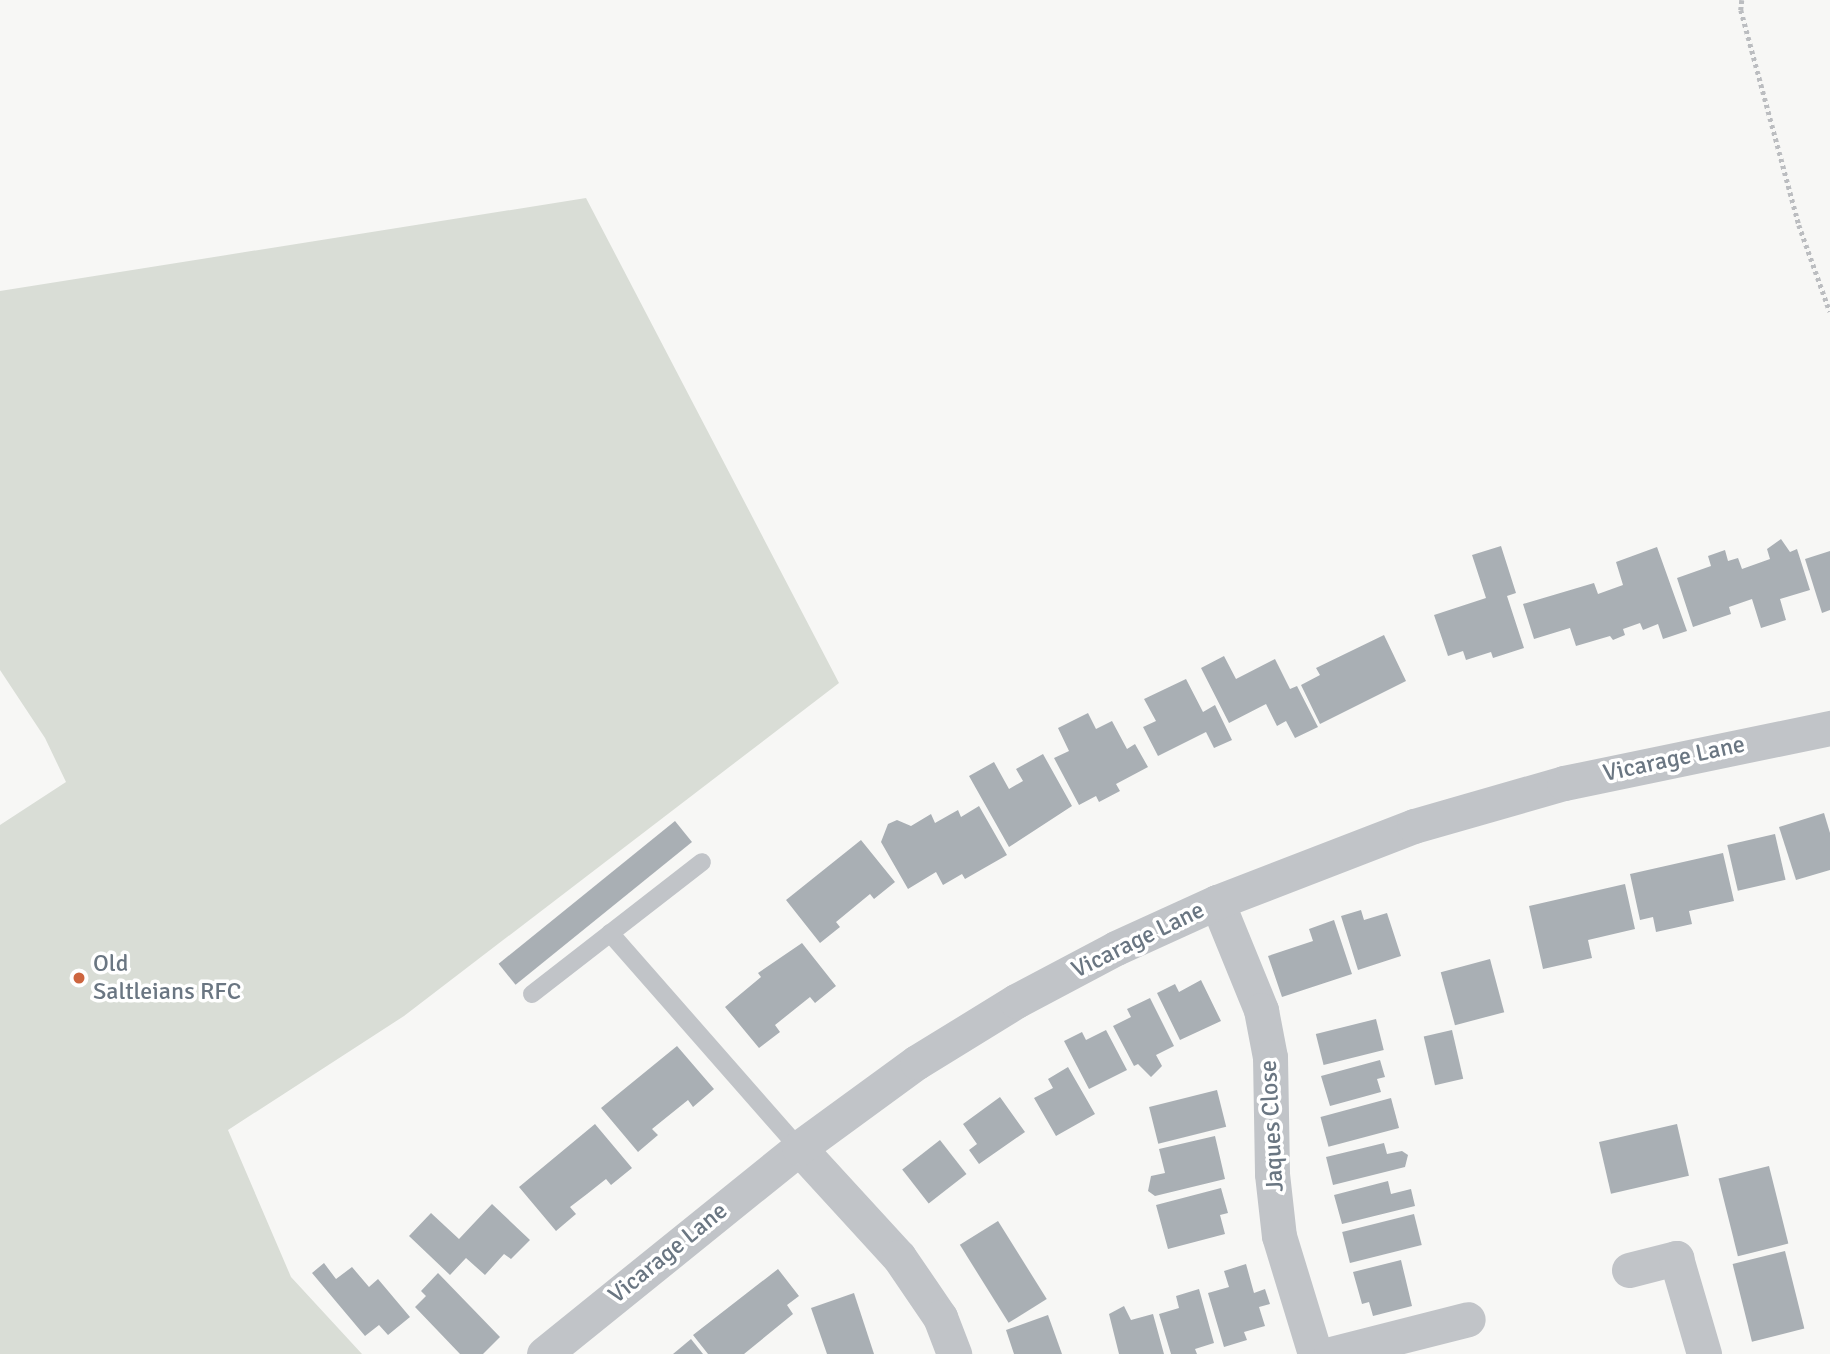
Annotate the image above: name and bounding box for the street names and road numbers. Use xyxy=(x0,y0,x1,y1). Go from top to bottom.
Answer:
street label: Vicarage Lane xyxy=(1601,730,1747,788)
street label: Vicarage Lane xyxy=(1067,895,1209,985)
street label: Jaques Close xyxy=(1254,1059,1290,1193)
street label: Vicarage Lane xyxy=(603,1196,733,1310)

